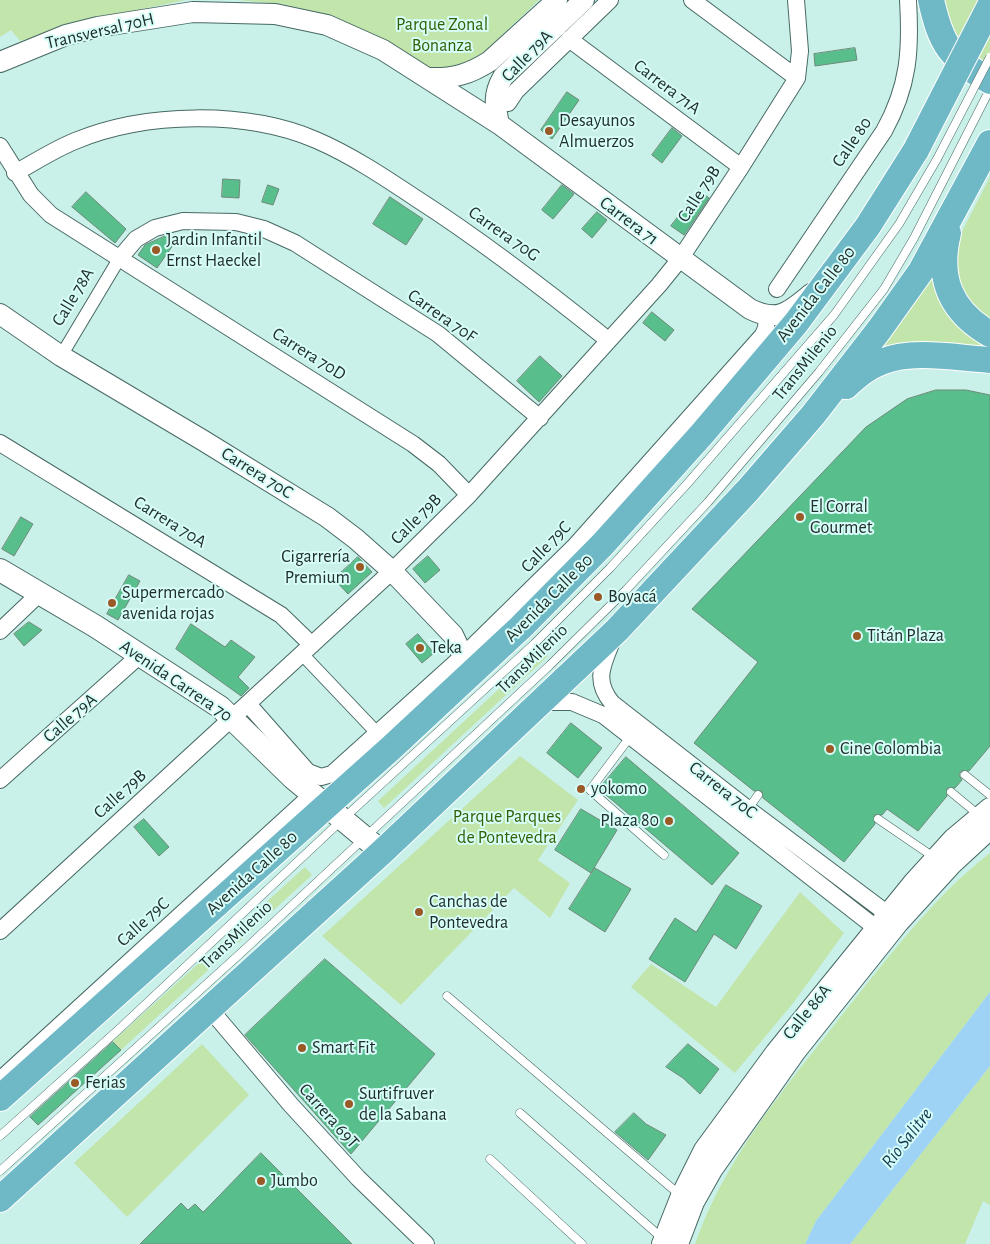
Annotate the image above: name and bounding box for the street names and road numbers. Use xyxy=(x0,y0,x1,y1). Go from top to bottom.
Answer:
street label: Transversal 70H xyxy=(44,8,156,54)
street label: Calle 79A xyxy=(497,25,557,87)
street label: Carrera 71A xyxy=(629,55,705,119)
street label: Calle 80 xyxy=(827,113,877,171)
street label: Calle 79B xyxy=(673,162,725,226)
street label: Carrera 71 xyxy=(595,192,663,250)
street label: Carrera 70G xyxy=(464,202,544,266)
street label: Avenida Calle 80 xyxy=(772,242,860,346)
street label: Calle 78A xyxy=(47,264,99,330)
street label: Carrera 70F xyxy=(403,284,481,348)
street label: TransMilenio xyxy=(768,321,842,405)
street label: Carrera 70D xyxy=(268,323,350,385)
street label: Carrera 70C xyxy=(217,442,297,504)
street label: Calle 79B xyxy=(386,489,446,549)
street label: Carrera 70A xyxy=(130,491,210,553)
street label: Calle 79C xyxy=(516,517,576,577)
street label: Avenida Calle 80 xyxy=(500,549,598,647)
street label: TransMilenio xyxy=(492,620,572,698)
street label: Avenida Carrera 70 xyxy=(116,635,236,727)
street label: Calle 79A xyxy=(39,689,101,747)
street label: Carrera 70C xyxy=(685,757,761,823)
street label: Calle 79B xyxy=(89,765,151,823)
street label: Avenida Calle 80 xyxy=(202,826,302,920)
street label: Calle 79C xyxy=(112,893,174,951)
street label: TransMilenio xyxy=(195,896,277,974)
street label: Calle 86A xyxy=(778,980,836,1044)
street label: Carrera 69T xyxy=(294,1079,364,1153)

